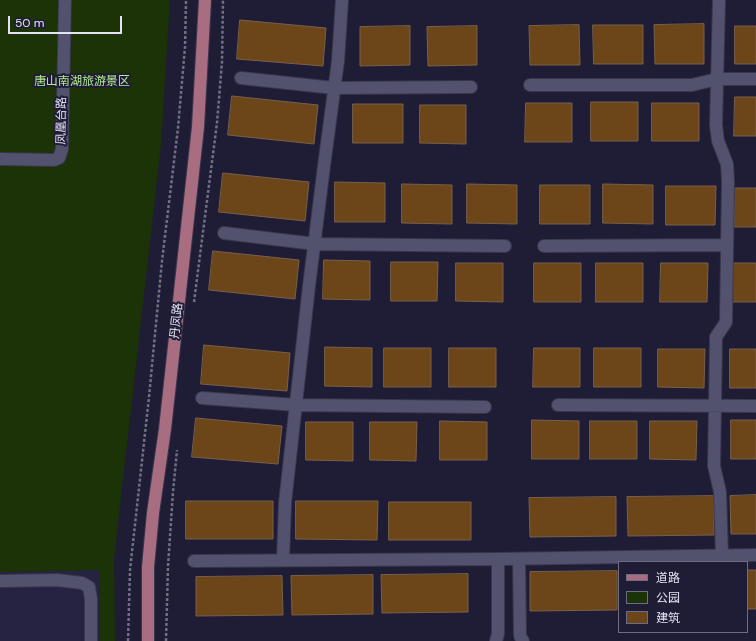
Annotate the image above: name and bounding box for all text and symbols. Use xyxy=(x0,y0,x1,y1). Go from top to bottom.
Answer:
scale bar xyxy=(10,8,124,34)
text: 50 m xyxy=(15,15,44,31)
park label: 唐山南湖旅游景区 xyxy=(34,75,130,89)
street label: 凤凰台路 xyxy=(54,97,70,145)
street label: 丹凤路 xyxy=(168,302,186,340)
legend xyxy=(618,561,748,633)
text: 道路 xyxy=(656,570,680,586)
text: 公园 xyxy=(656,590,680,606)
text: 建筑 xyxy=(656,610,680,626)

